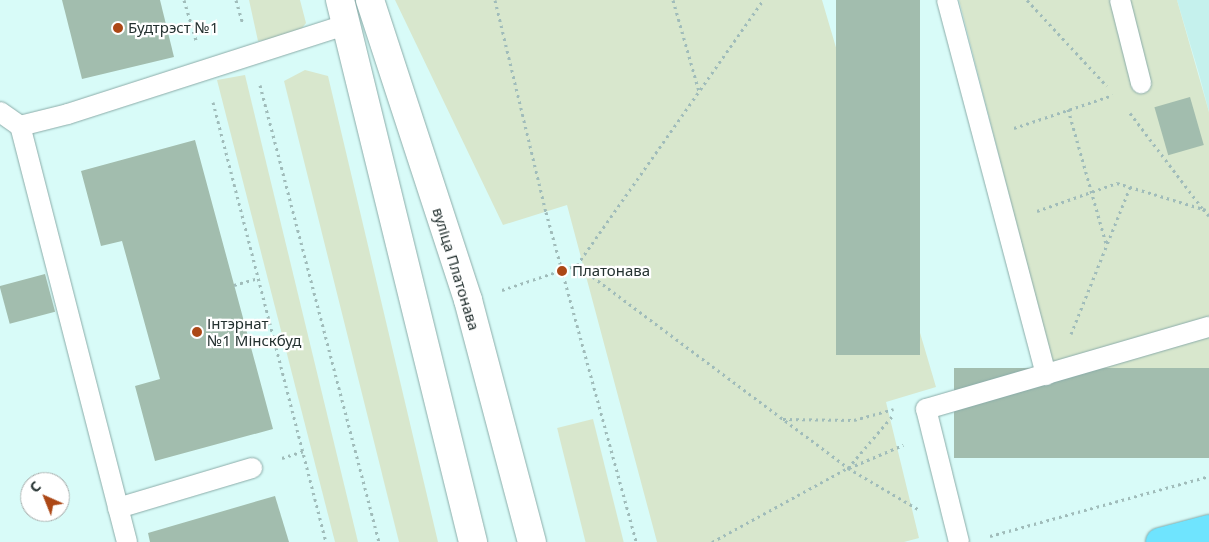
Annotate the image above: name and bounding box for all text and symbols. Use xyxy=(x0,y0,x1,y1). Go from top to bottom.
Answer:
place label: Будтрэст №1 xyxy=(128,19,218,37)
marker: Будтрэст №1 xyxy=(112,22,124,34)
street label: вуліца Платонава xyxy=(429,205,483,333)
place label: Платонава xyxy=(572,262,650,280)
marker: Платонава xyxy=(556,265,568,277)
place label: Інтэрнат №1 Мінскбуд xyxy=(207,314,301,349)
marker: Інтэрнат №1 Мінскбуд xyxy=(191,326,203,338)
north arrow xyxy=(20,472,70,522)
text: С xyxy=(25,477,45,497)

